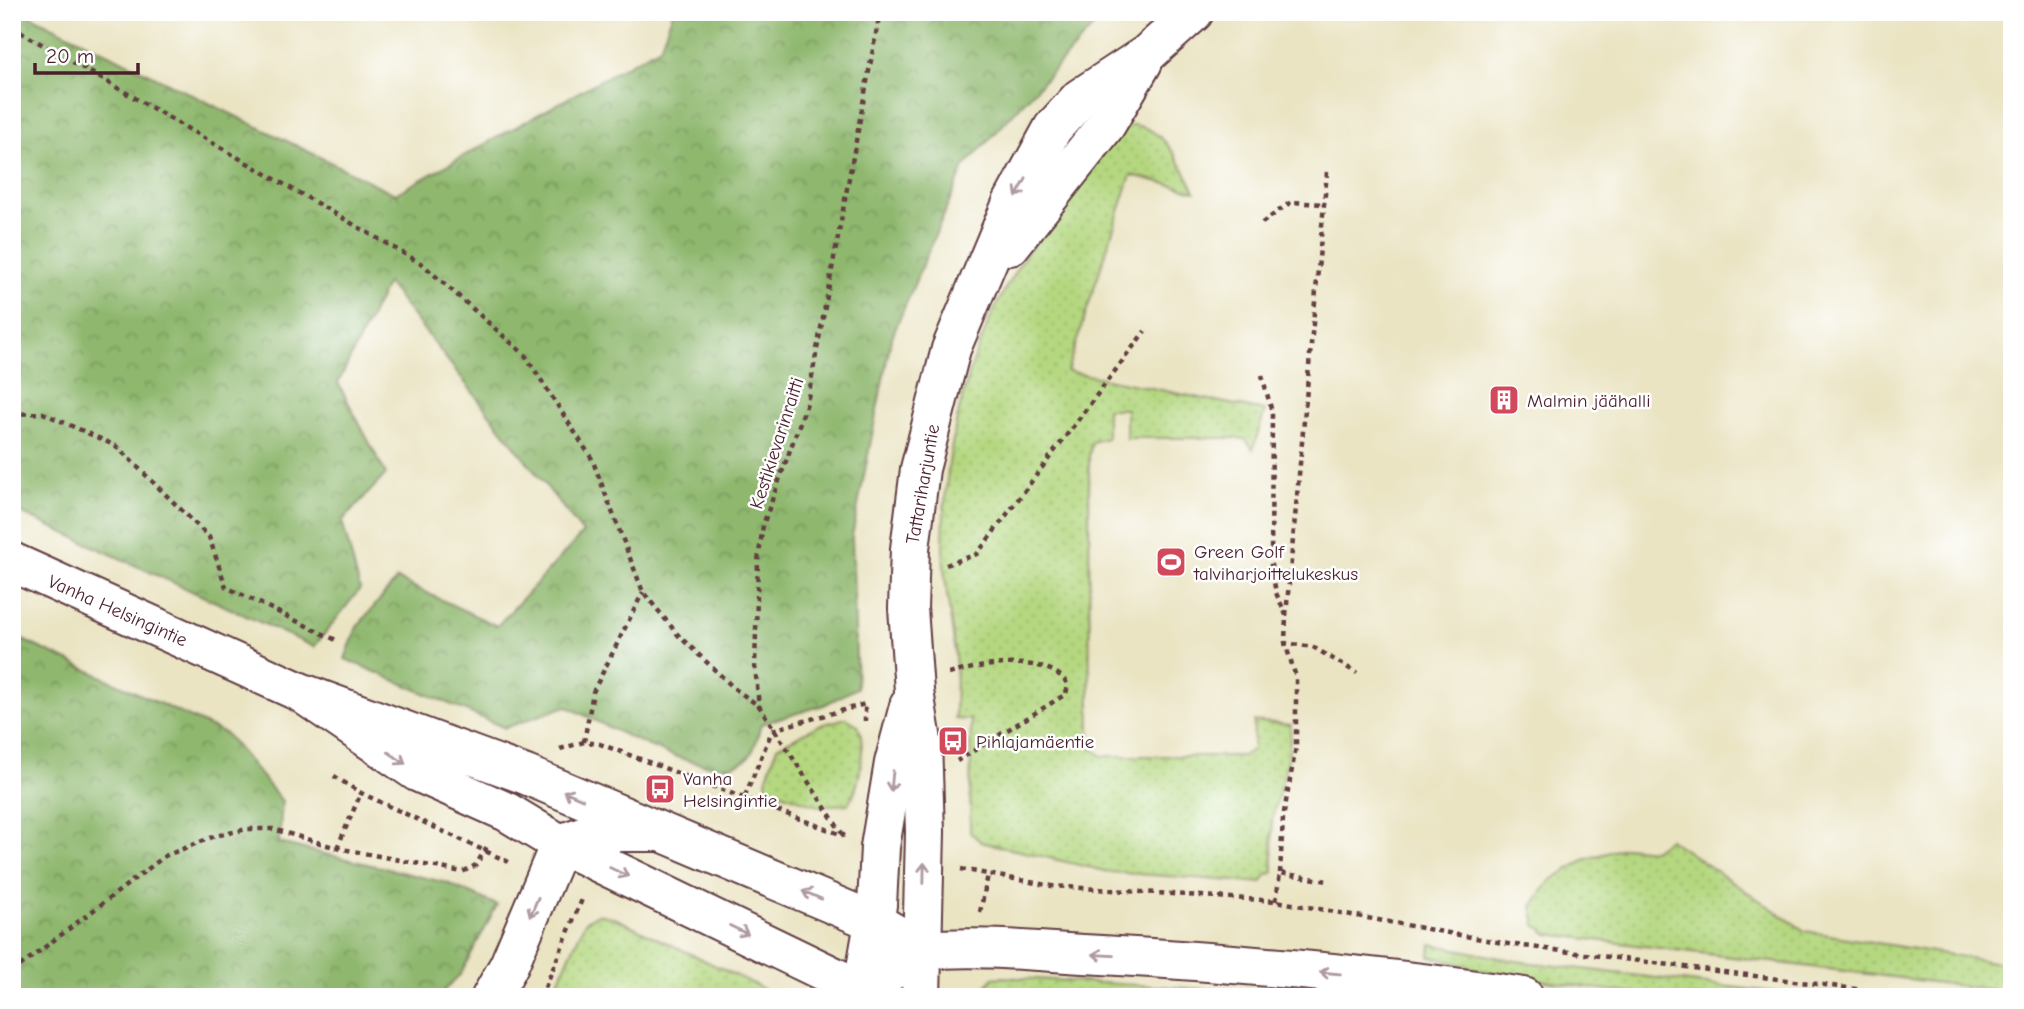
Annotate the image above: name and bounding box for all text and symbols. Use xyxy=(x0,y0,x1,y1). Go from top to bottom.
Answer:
scale bar xyxy=(35,32,138,76)
text: 20 m xyxy=(46,44,94,68)
one-way arrow xyxy=(1014,177,1027,198)
street label: Kestikievarinraitti xyxy=(745,375,809,512)
building icon: Malmin jäähalli xyxy=(1487,383,1521,417)
place label: Malmin jäähalli xyxy=(1527,390,1650,412)
street label: Tattariharjuntie xyxy=(902,422,944,546)
place label: Green Golf talviharjoittelukeskus xyxy=(1193,541,1358,585)
sports icon: Green Golf talviharjoittelukeskus xyxy=(1154,545,1188,579)
street label: Vanha Helsingintie xyxy=(45,570,191,651)
bus stop icon: Pihlajamäentie xyxy=(936,724,970,758)
place label: Pihlajamäentie xyxy=(976,731,1094,753)
one-way arrow xyxy=(387,751,406,765)
place label: Vanha Helsingintie xyxy=(683,768,777,812)
one-way arrow xyxy=(885,769,898,792)
bus stop icon: Vanha Helsingintie xyxy=(643,772,677,806)
one-way arrow xyxy=(563,788,584,801)
one-way arrow xyxy=(918,862,931,885)
one-way arrow xyxy=(608,866,629,880)
one-way arrow xyxy=(801,888,823,901)
one-way arrow xyxy=(527,896,540,917)
one-way arrow xyxy=(728,924,749,938)
one-way arrow xyxy=(1092,949,1115,962)
one-way arrow xyxy=(1319,966,1342,979)

